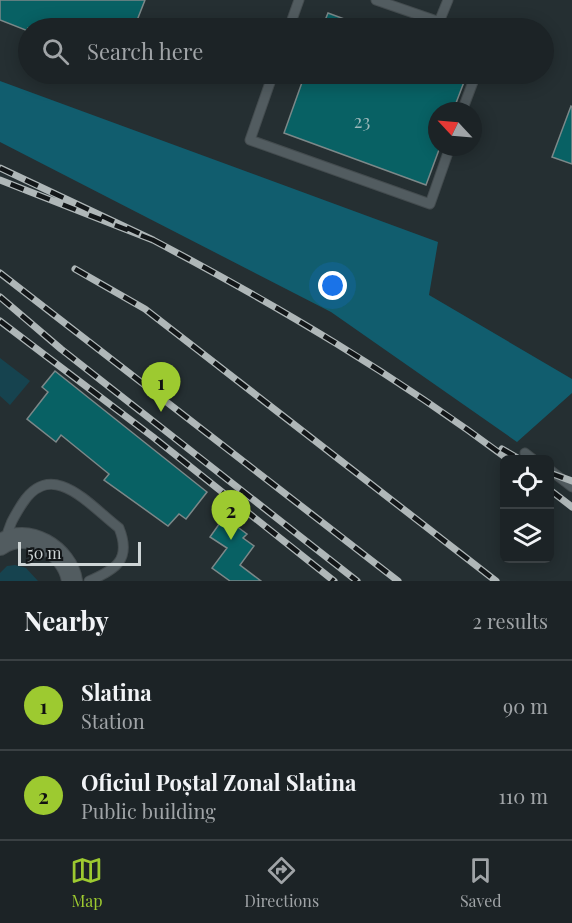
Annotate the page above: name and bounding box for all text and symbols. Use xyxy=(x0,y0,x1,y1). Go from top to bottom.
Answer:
search box xyxy=(18,18,554,84)
icon: search xyxy=(39,35,72,68)
text: Search here xyxy=(87,36,203,66)
north arrow xyxy=(428,102,482,156)
house number: 23 xyxy=(354,109,370,133)
your location xyxy=(318,271,347,300)
pin: 1 xyxy=(142,362,180,412)
map controls xyxy=(500,455,554,563)
button: locate xyxy=(500,455,554,509)
pin: 2 xyxy=(212,490,250,540)
button: layers xyxy=(500,509,554,563)
scale bar xyxy=(18,539,141,566)
text: 50 m xyxy=(27,542,61,563)
text: Nearby xyxy=(24,603,109,638)
text: 2 results xyxy=(473,607,548,634)
text: Slatina xyxy=(81,677,152,707)
text: 1 xyxy=(40,692,47,719)
text: 90 m xyxy=(503,692,548,719)
text: Station xyxy=(81,707,145,734)
text: Oficiul Poștal Zonal Slatina xyxy=(81,767,356,797)
text: 2 xyxy=(38,782,49,809)
text: 110 m xyxy=(498,782,548,809)
text: Public building xyxy=(81,797,216,824)
tab: Map xyxy=(70,854,103,911)
tab: Directions xyxy=(244,854,319,911)
tab: Saved xyxy=(460,854,502,911)

